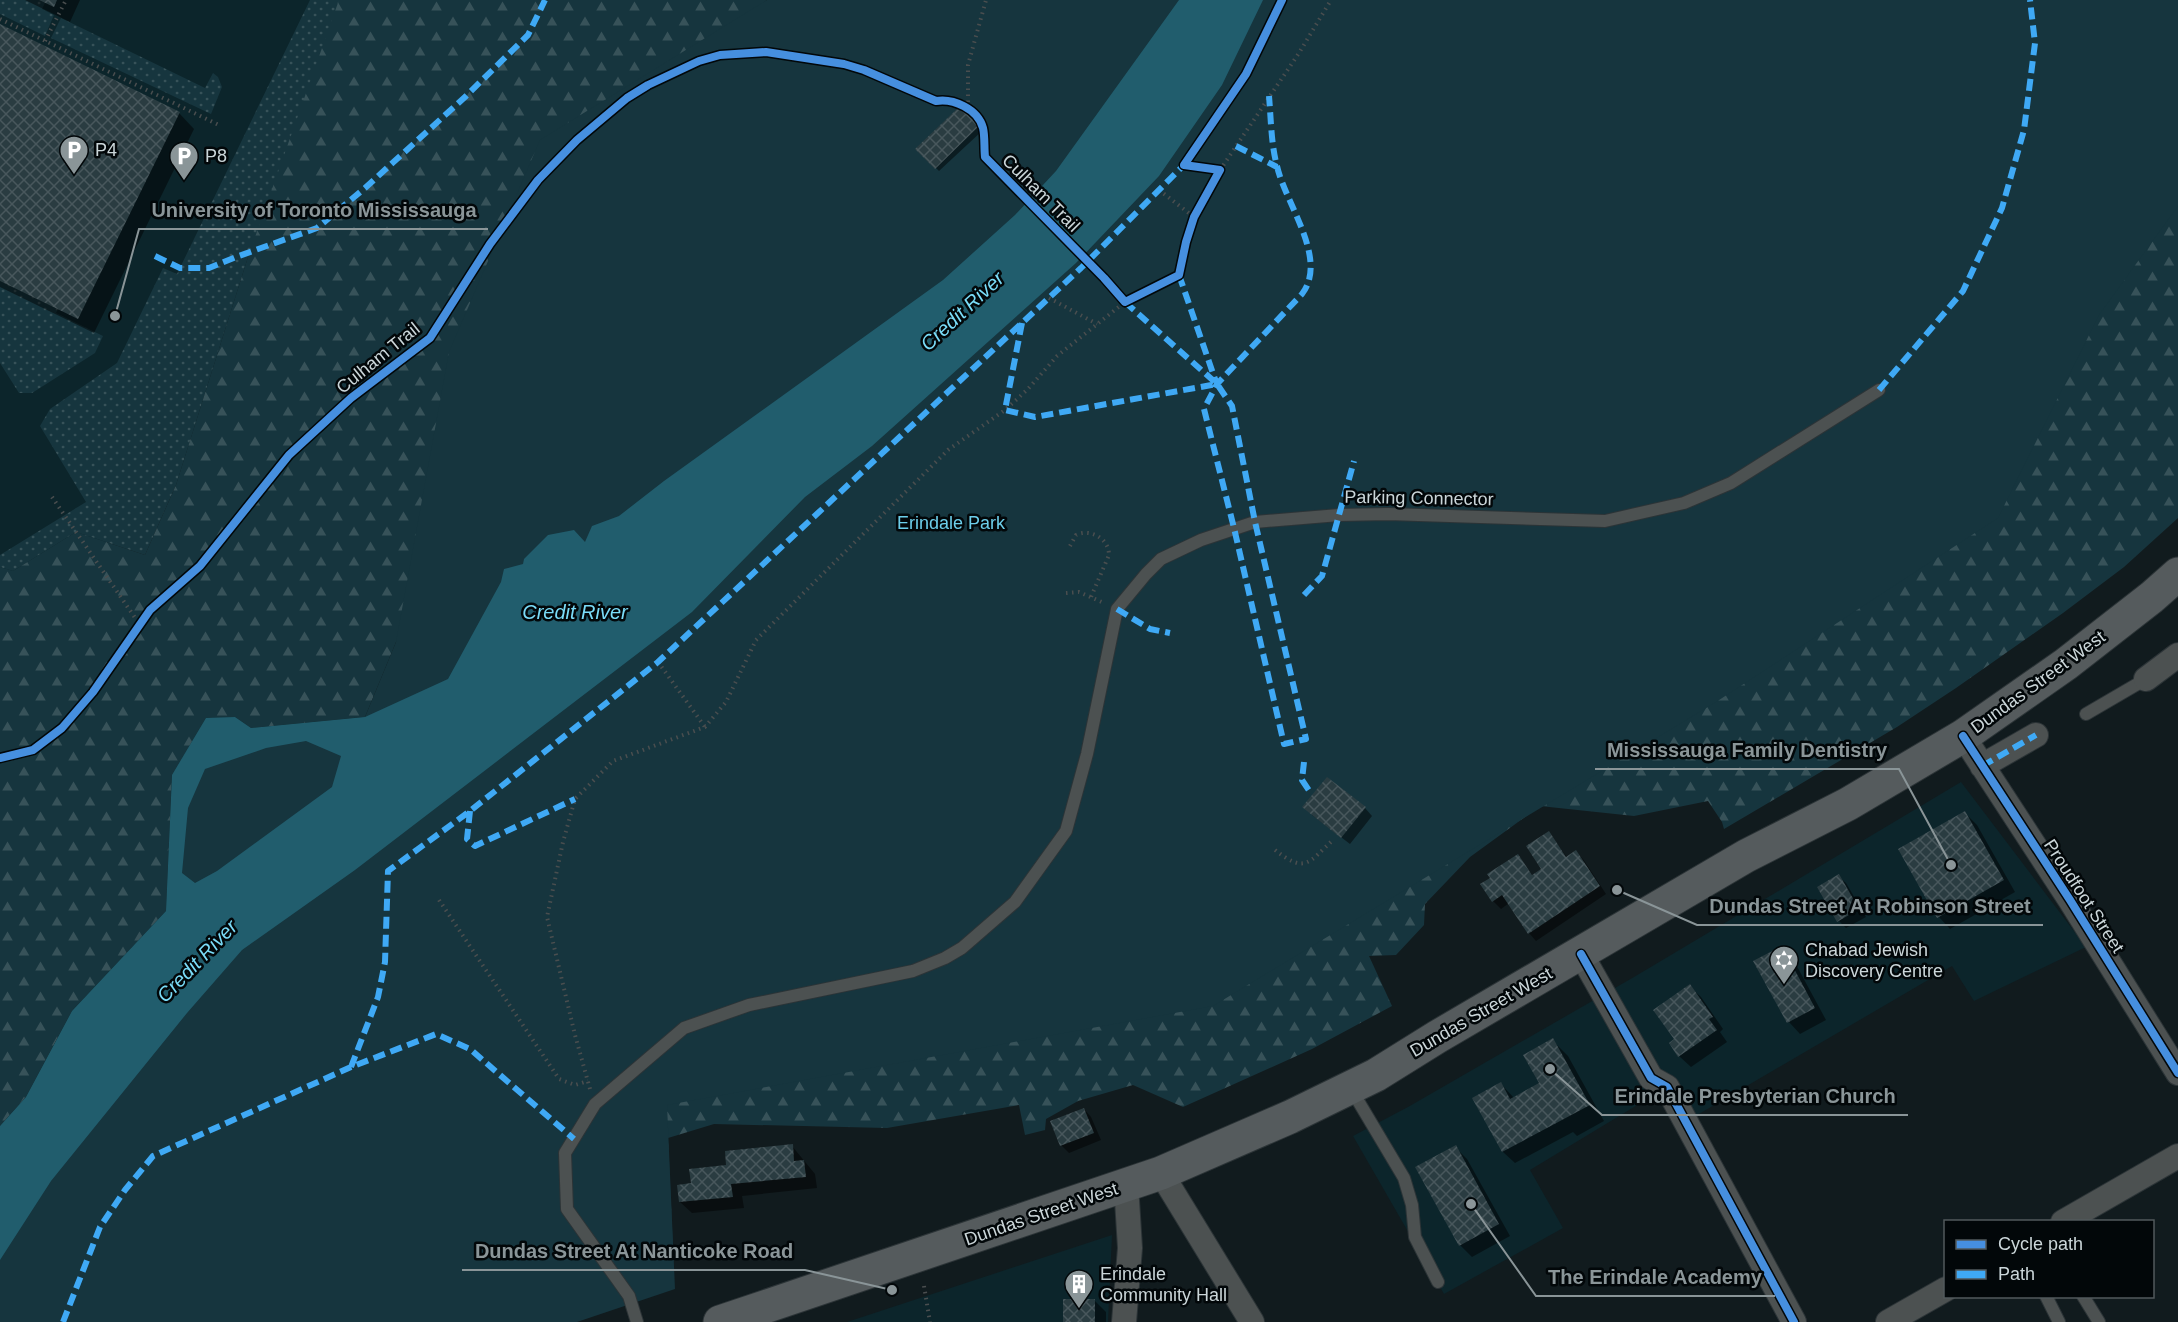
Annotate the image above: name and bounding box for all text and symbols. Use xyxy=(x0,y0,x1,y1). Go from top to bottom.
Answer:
parking icon: P4 xyxy=(58,134,90,176)
place label: P4 xyxy=(95,140,117,160)
parking icon: P8 xyxy=(168,140,200,182)
place label: P8 xyxy=(205,146,227,166)
street label: Culham Trail xyxy=(998,150,1084,236)
callout: University of Toronto Mississauga xyxy=(139,191,488,229)
text: University of Toronto Mississauga xyxy=(151,199,477,221)
water label: Credit River xyxy=(916,266,1009,355)
street label: Culham Trail xyxy=(332,318,424,398)
street label: Parking Connector xyxy=(1344,487,1494,509)
park label: Erindale Park xyxy=(897,513,1006,533)
water label: Credit River xyxy=(522,601,629,623)
street label: Dundas Street West xyxy=(1967,627,2109,737)
callout: Mississauga Family Dentistry xyxy=(1595,731,1899,769)
text: Mississauga Family Dentistry xyxy=(1607,739,1888,761)
street label: Proudfoot Street xyxy=(2040,836,2128,956)
callout: Dundas Street At Robinson Street xyxy=(1697,887,2043,925)
text: Dundas Street At Robinson Street xyxy=(1709,895,2031,917)
water label: Credit River xyxy=(152,914,243,1007)
place label: Chabad Jewish Discovery Centre xyxy=(1805,940,1943,981)
synagogue icon: Chabad Jewish Discovery Centre xyxy=(1768,944,1800,986)
street label: Dundas Street West xyxy=(1406,963,1556,1061)
callout: Erindale Presbyterian Church xyxy=(1602,1077,1908,1115)
text: Erindale Presbyterian Church xyxy=(1614,1085,1896,1107)
street label: Dundas Street West xyxy=(962,1178,1120,1250)
legend xyxy=(1944,1220,2154,1298)
callout: Dundas Street At Nanticoke Road xyxy=(462,1232,805,1270)
text: Cycle path xyxy=(1998,1234,2083,1254)
text: Dundas Street At Nanticoke Road xyxy=(475,1240,793,1262)
callout: The Erindale Academy xyxy=(1536,1258,1775,1296)
place label: Erindale Community Hall xyxy=(1100,1264,1227,1305)
text: Path xyxy=(1998,1264,2035,1284)
text: The Erindale Academy xyxy=(1548,1266,1763,1288)
building icon: Erindale Community Hall xyxy=(1063,1268,1095,1310)

